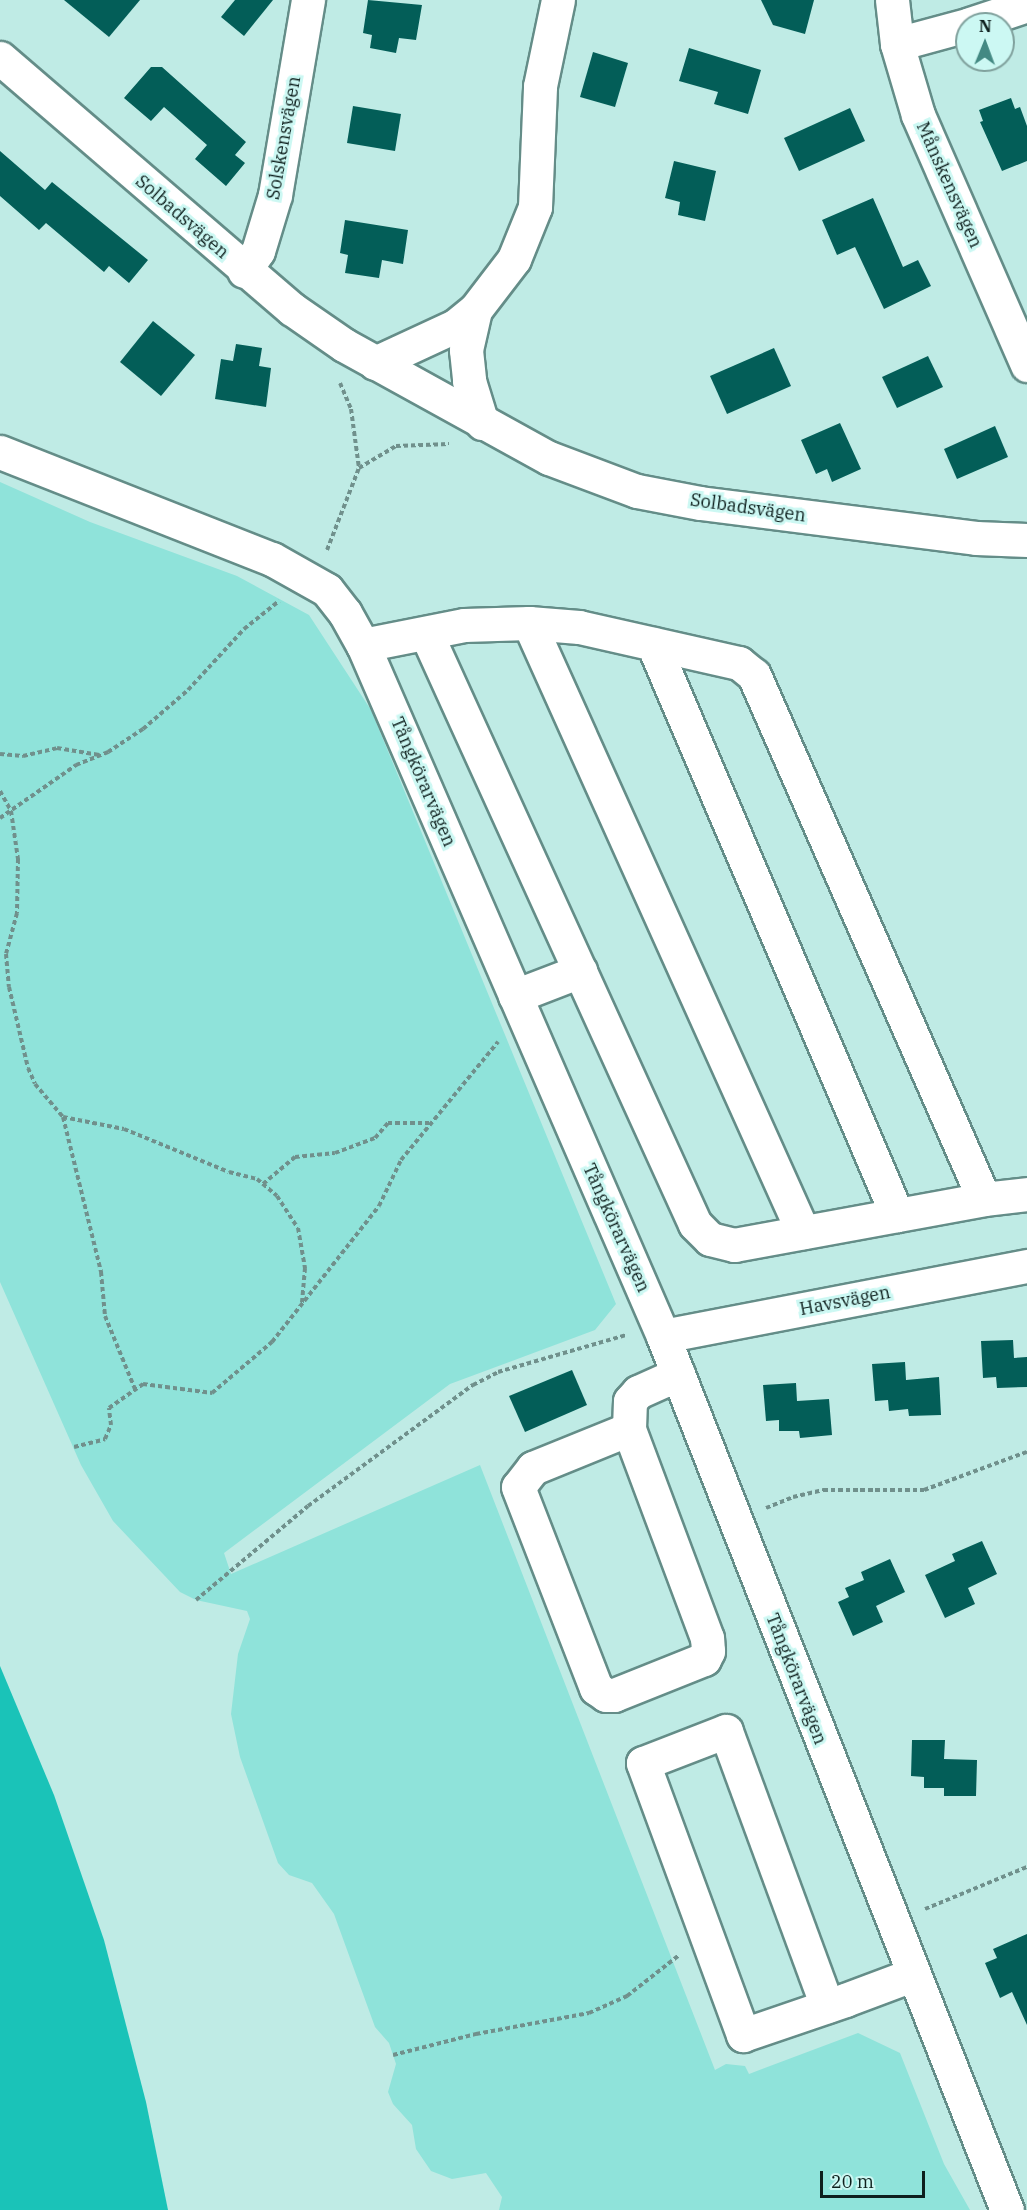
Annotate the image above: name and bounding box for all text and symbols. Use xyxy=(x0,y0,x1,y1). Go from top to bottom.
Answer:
north arrow xyxy=(955,12,1015,72)
text: N xyxy=(979,16,992,36)
street label: Solskensvägen xyxy=(263,75,305,201)
street label: Månskensvägen xyxy=(912,119,986,251)
street label: Solbadsvägen xyxy=(131,171,233,263)
street label: Solbadsvägen xyxy=(689,489,807,527)
street label: Tångkörarvägen xyxy=(386,714,460,850)
street label: Tångkörarvägen xyxy=(578,1160,654,1296)
street label: Havsvägen xyxy=(798,1282,892,1320)
street label: Tångkörarvägen xyxy=(761,1610,831,1748)
scale bar xyxy=(823,2159,928,2197)
text: 20 m xyxy=(831,2170,874,2193)

